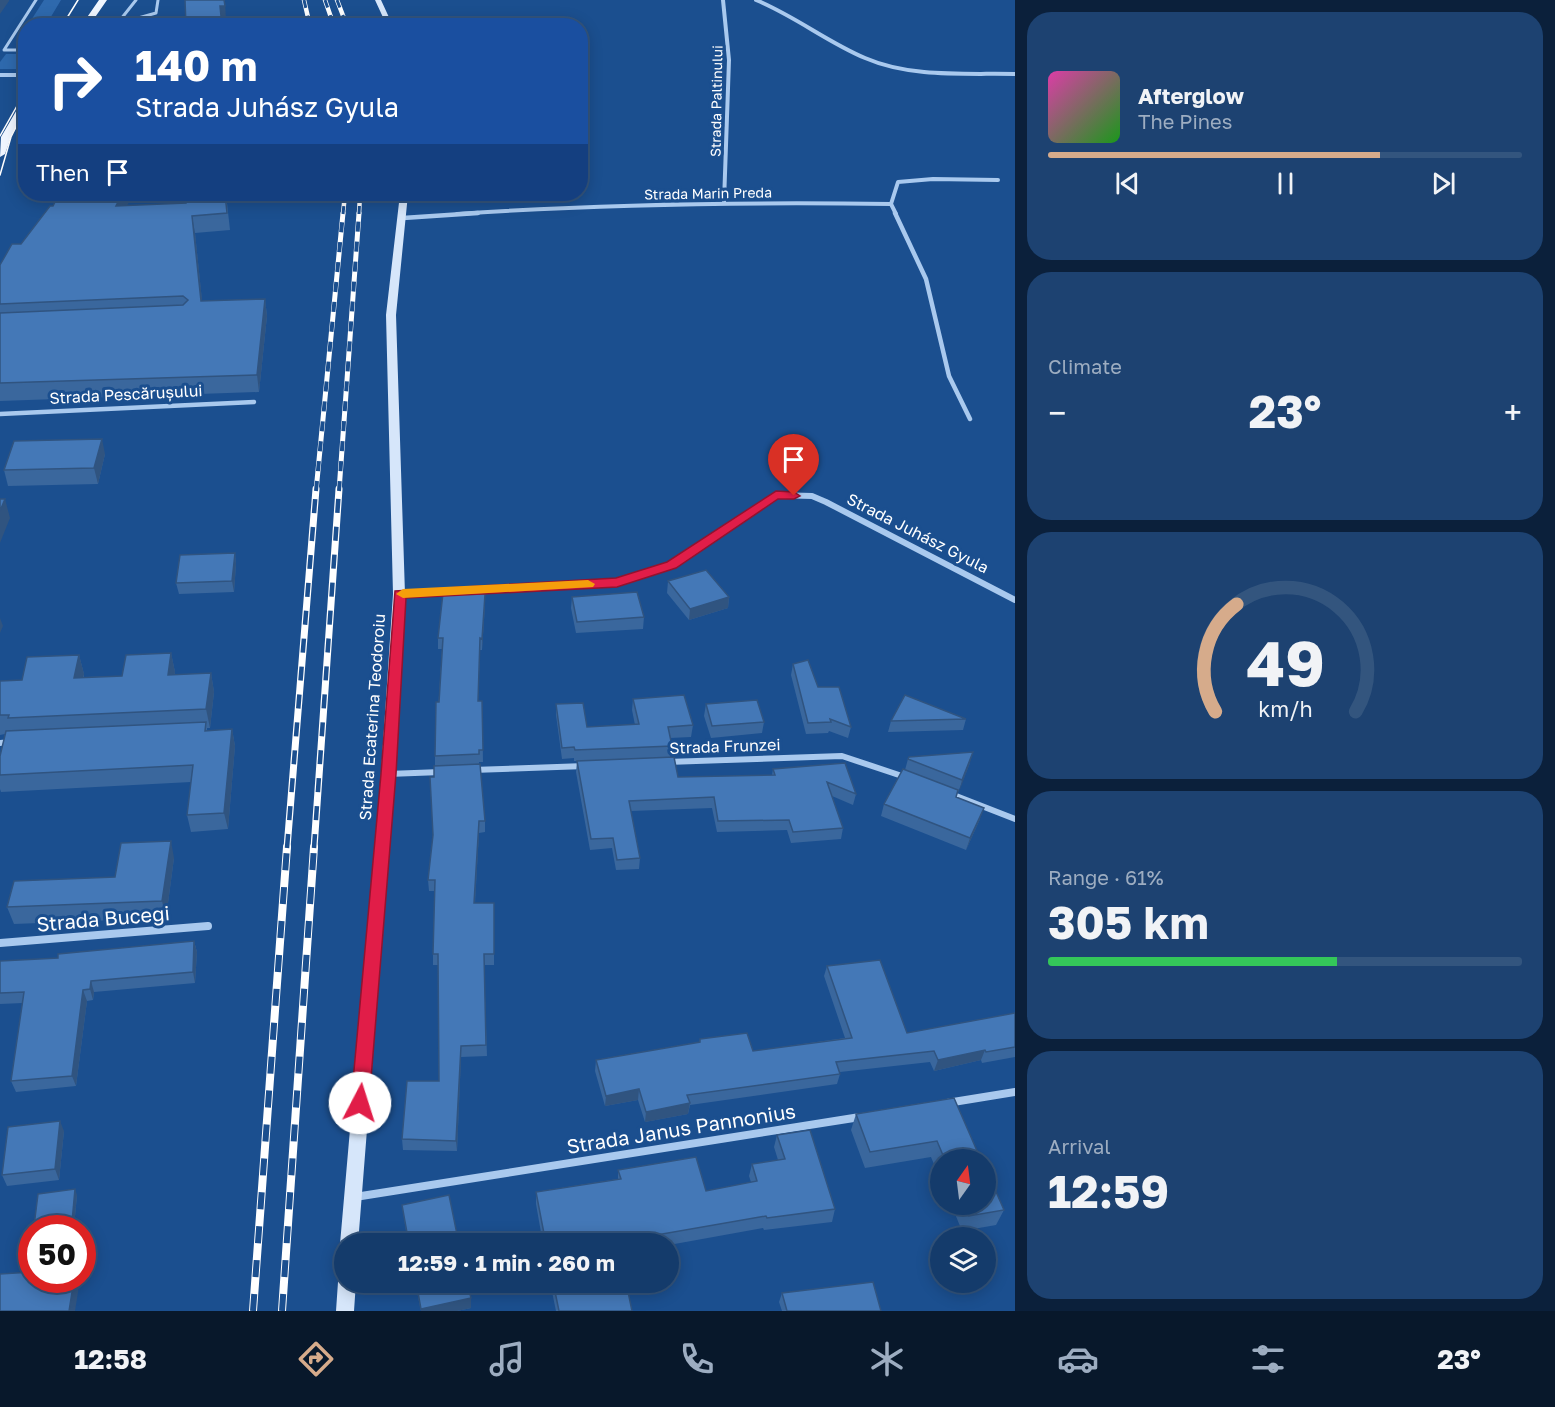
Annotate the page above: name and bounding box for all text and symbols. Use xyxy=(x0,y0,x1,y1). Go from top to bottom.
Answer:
text: 140 m xyxy=(135,40,257,90)
icon: right xyxy=(36,42,114,120)
street label: Strada Paltinului xyxy=(707,45,725,157)
text: Afterglow xyxy=(1138,82,1244,109)
text: Strada Juhász Gyula xyxy=(135,91,399,123)
text: The Pines xyxy=(1138,109,1232,133)
icon: arrive xyxy=(101,156,134,189)
text: Then xyxy=(36,159,89,186)
icon: previous xyxy=(1111,167,1144,200)
icon: pause xyxy=(1269,167,1302,200)
icon: next xyxy=(1427,167,1460,200)
street label: Strada Marin Preda xyxy=(644,183,772,203)
text: Climate xyxy=(1048,354,1122,378)
street label: Strada Pescărușului xyxy=(49,380,203,408)
text: 23° xyxy=(1249,384,1321,438)
text: − xyxy=(1048,393,1066,432)
text: + xyxy=(1504,393,1522,432)
pin xyxy=(768,434,819,496)
icon: arrive xyxy=(777,443,810,476)
street label: Strada Juhász Gyula xyxy=(844,489,992,577)
street label: Strada Ecaterina Teodoroiu xyxy=(355,613,389,821)
text: 49 xyxy=(1246,626,1324,701)
text: km/h xyxy=(1258,697,1312,723)
street label: Strada Frunzei xyxy=(669,734,781,758)
text: Range · 61% xyxy=(1048,865,1164,889)
text: 305 km xyxy=(1048,895,1209,949)
street label: Strada Bucegi xyxy=(35,900,171,936)
position arrow xyxy=(328,1071,392,1135)
street label: Strada Janus Pannonius xyxy=(565,1098,797,1158)
text: Arrival xyxy=(1048,1134,1111,1158)
north arrow xyxy=(930,1149,996,1215)
map controls xyxy=(930,1149,996,1293)
text: 12:59 xyxy=(1048,1164,1169,1218)
speed limit sign: 50 xyxy=(18,1215,96,1293)
button: layers xyxy=(930,1227,996,1293)
text: 12:59 · 1 min · 260 m xyxy=(398,1249,615,1276)
icon: directions xyxy=(295,1338,337,1380)
icon: music xyxy=(486,1338,528,1380)
icon: phone xyxy=(676,1338,718,1380)
icon: climate xyxy=(866,1338,908,1380)
icon: car xyxy=(1057,1338,1099,1380)
icon: filters xyxy=(1247,1338,1289,1380)
text: 12:58 xyxy=(74,1343,147,1375)
text: 23° xyxy=(1437,1343,1481,1375)

